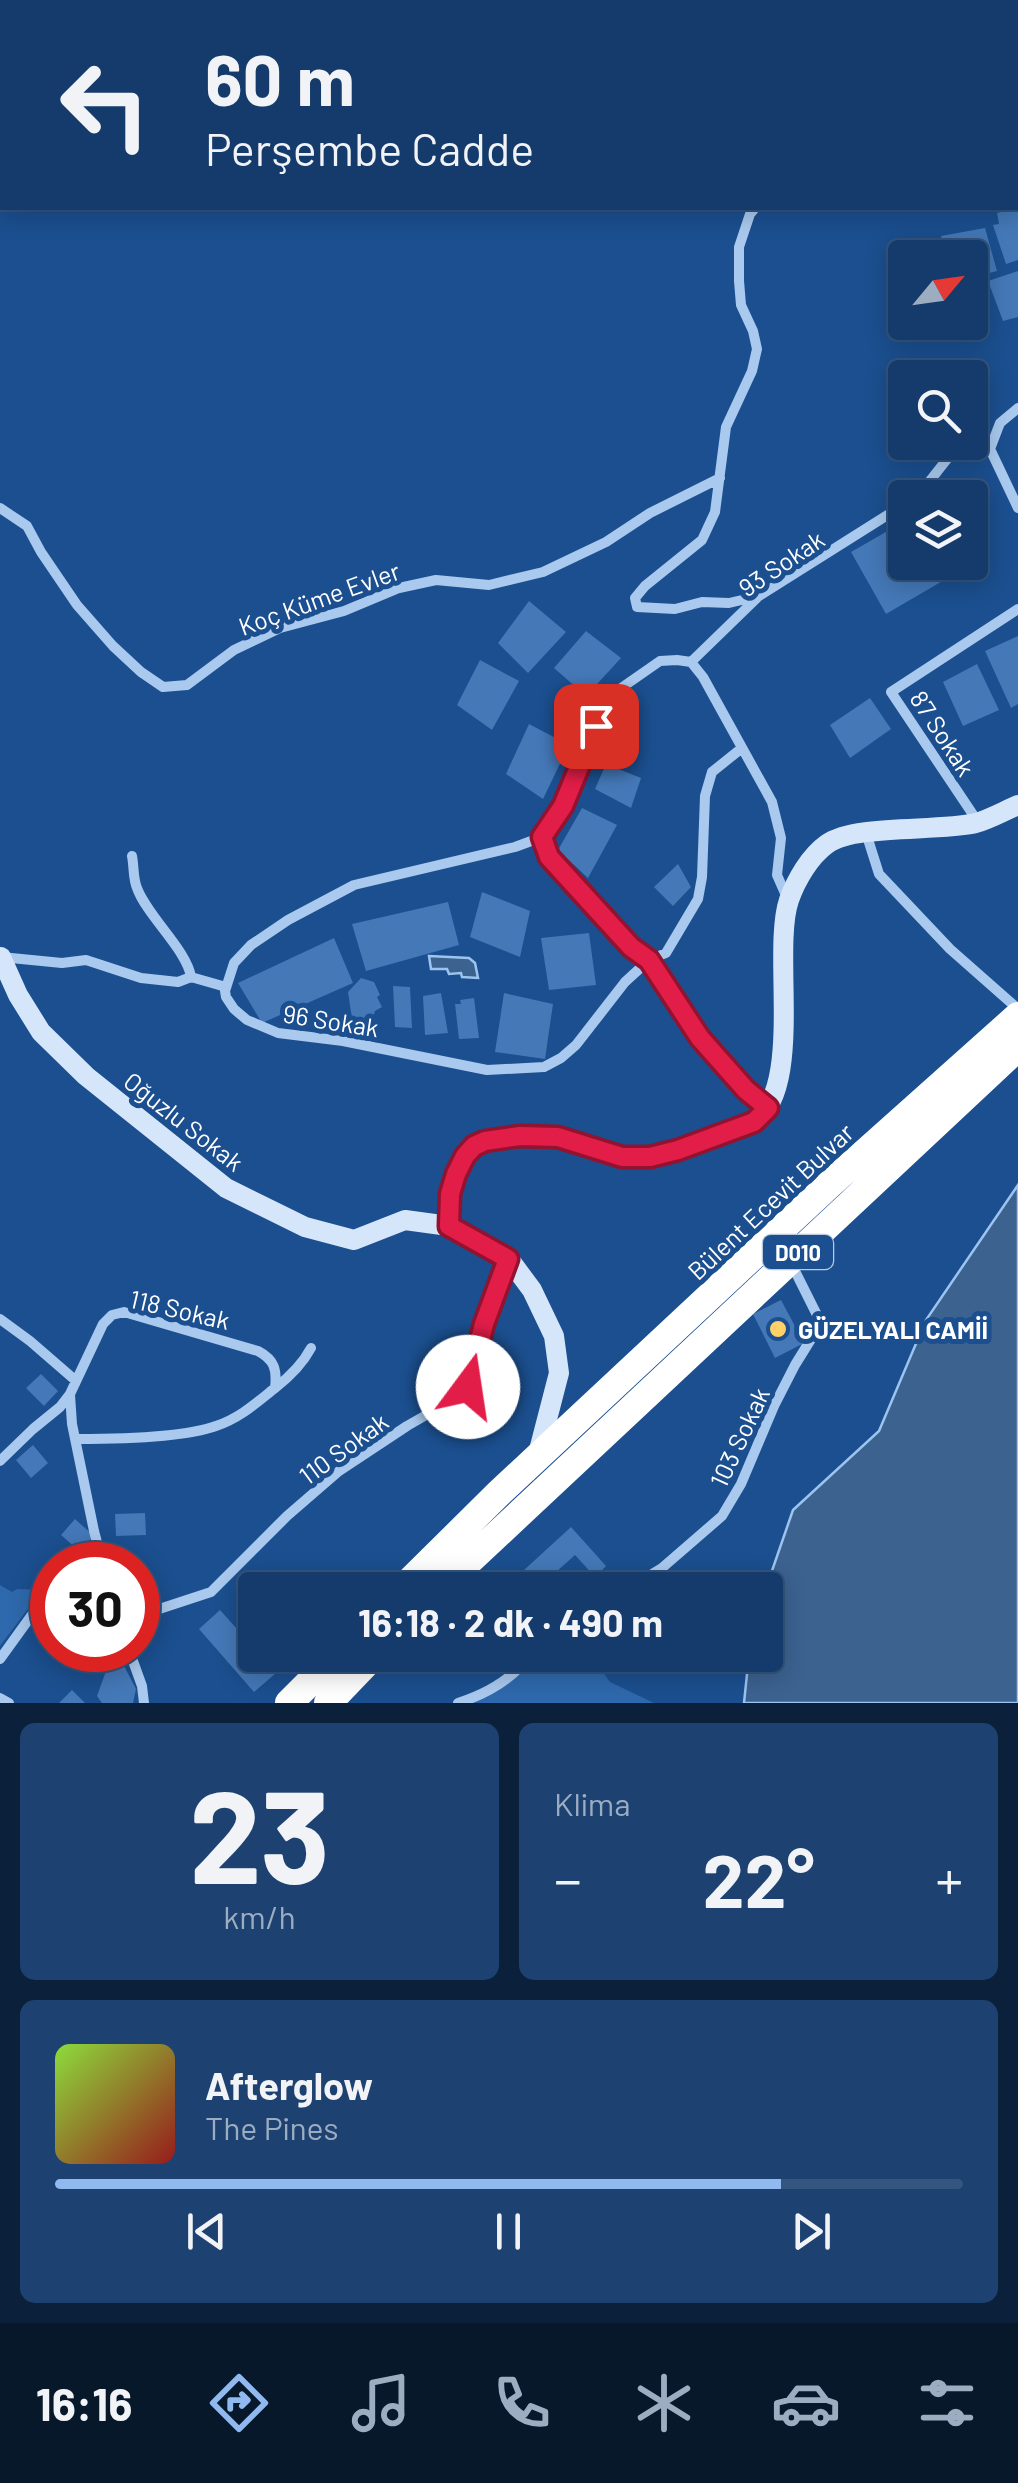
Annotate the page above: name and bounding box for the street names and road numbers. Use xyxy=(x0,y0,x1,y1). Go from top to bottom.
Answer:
street label: 93 Sokak xyxy=(733,524,829,602)
street label: Koç Küme Evler xyxy=(234,555,404,641)
street label: 87 Sokak xyxy=(904,685,982,781)
street label: 96 Sokak xyxy=(281,998,381,1042)
street label: Oğuzlu Sokak xyxy=(118,1065,250,1177)
street label: Bülent Ecevit Bulvar xyxy=(681,1116,859,1286)
road number: D010 xyxy=(763,1235,833,1269)
street label: 118 Sokak xyxy=(127,1283,233,1335)
street label: 103 Sokak xyxy=(703,1382,775,1492)
street label: 110 Sokak xyxy=(293,1406,393,1490)

